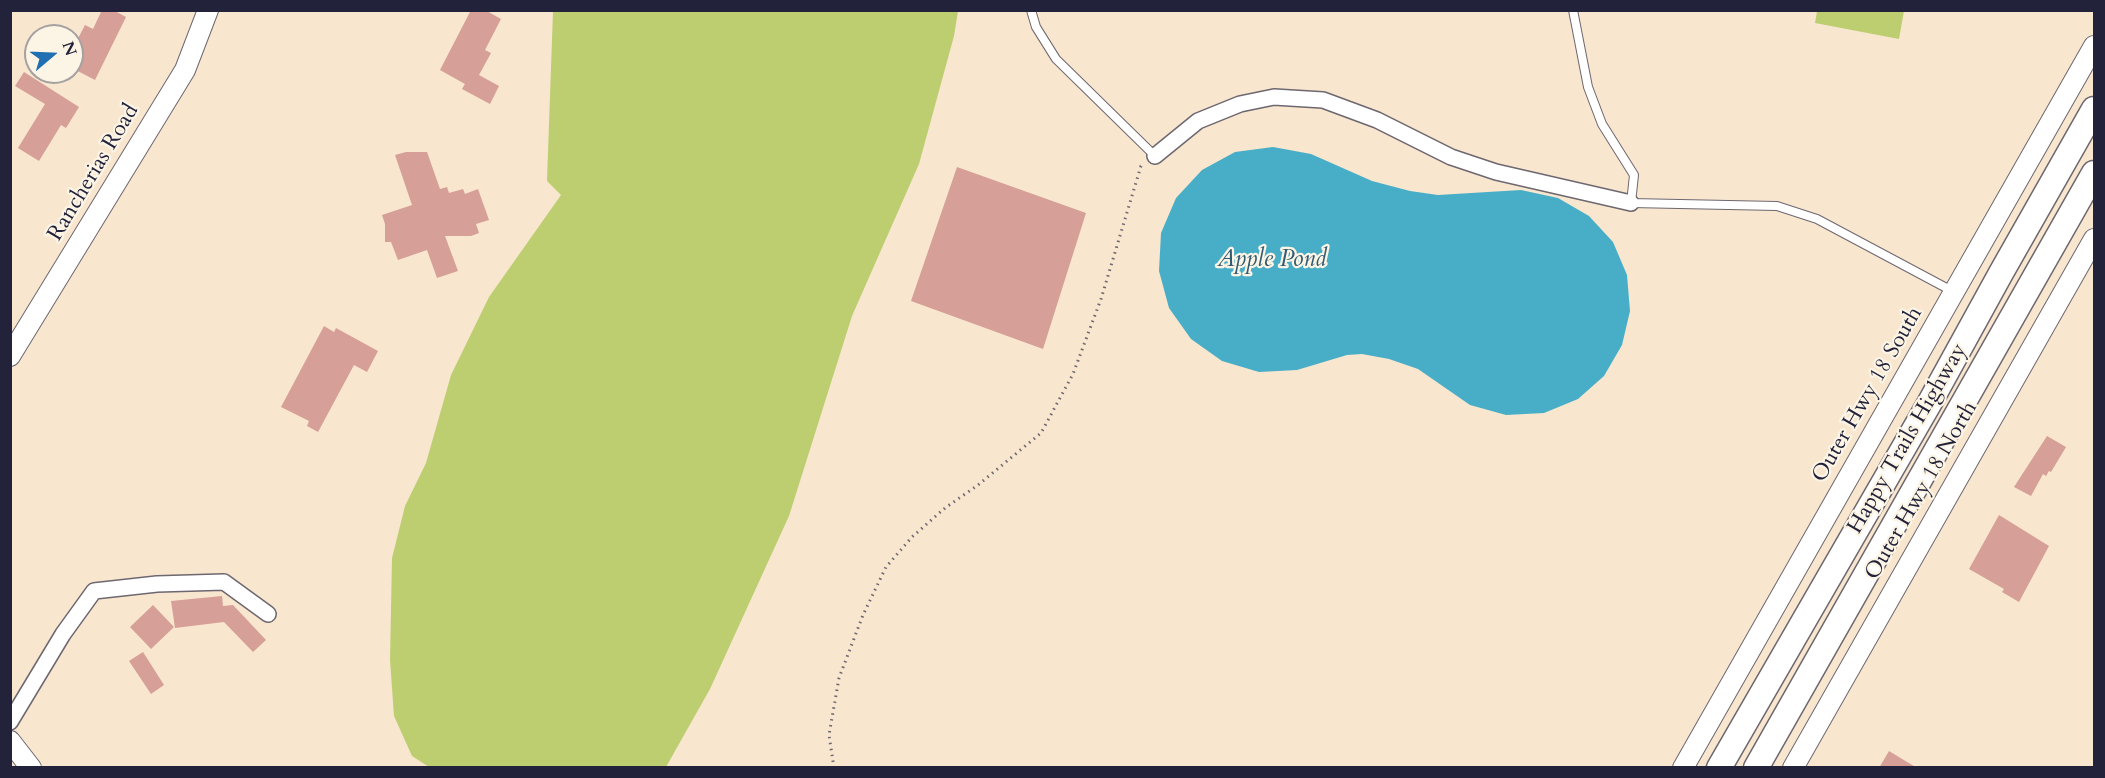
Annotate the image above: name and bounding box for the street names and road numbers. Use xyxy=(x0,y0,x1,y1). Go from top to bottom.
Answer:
street label: Rancherias Road xyxy=(43,100,145,246)
street label: Outer Hwy 18 South xyxy=(1807,303,1929,487)
street label: Happy Trails Highway xyxy=(1843,339,1973,539)
street label: Outer Hwy 18 North xyxy=(1860,397,1984,585)

